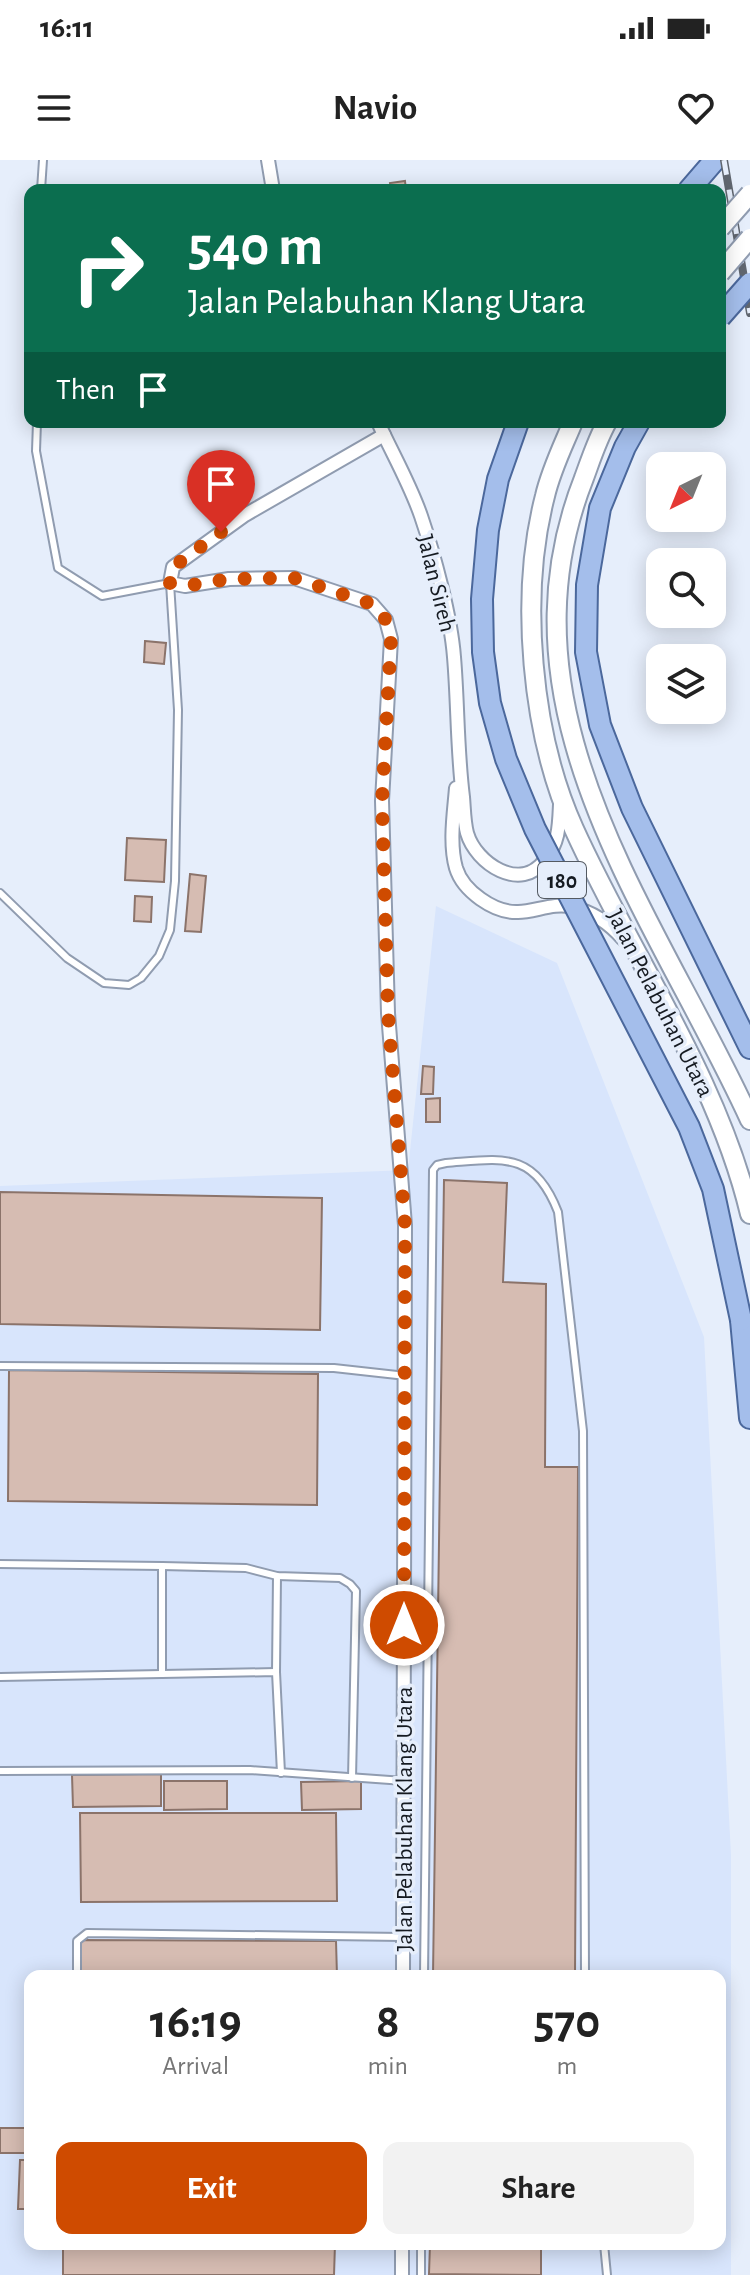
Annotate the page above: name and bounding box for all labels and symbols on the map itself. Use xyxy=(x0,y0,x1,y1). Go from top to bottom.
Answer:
pin xyxy=(187,450,255,532)
north arrow xyxy=(646,452,726,532)
street label: Jalan Sireh xyxy=(412,532,460,634)
road number: 180 xyxy=(538,862,586,898)
street label: Jalan Pelabuhan Utara xyxy=(602,906,718,1101)
position arrow xyxy=(362,1583,446,1667)
street label: Jalan Pelabuhan Klang Utara xyxy=(393,1686,417,1952)

